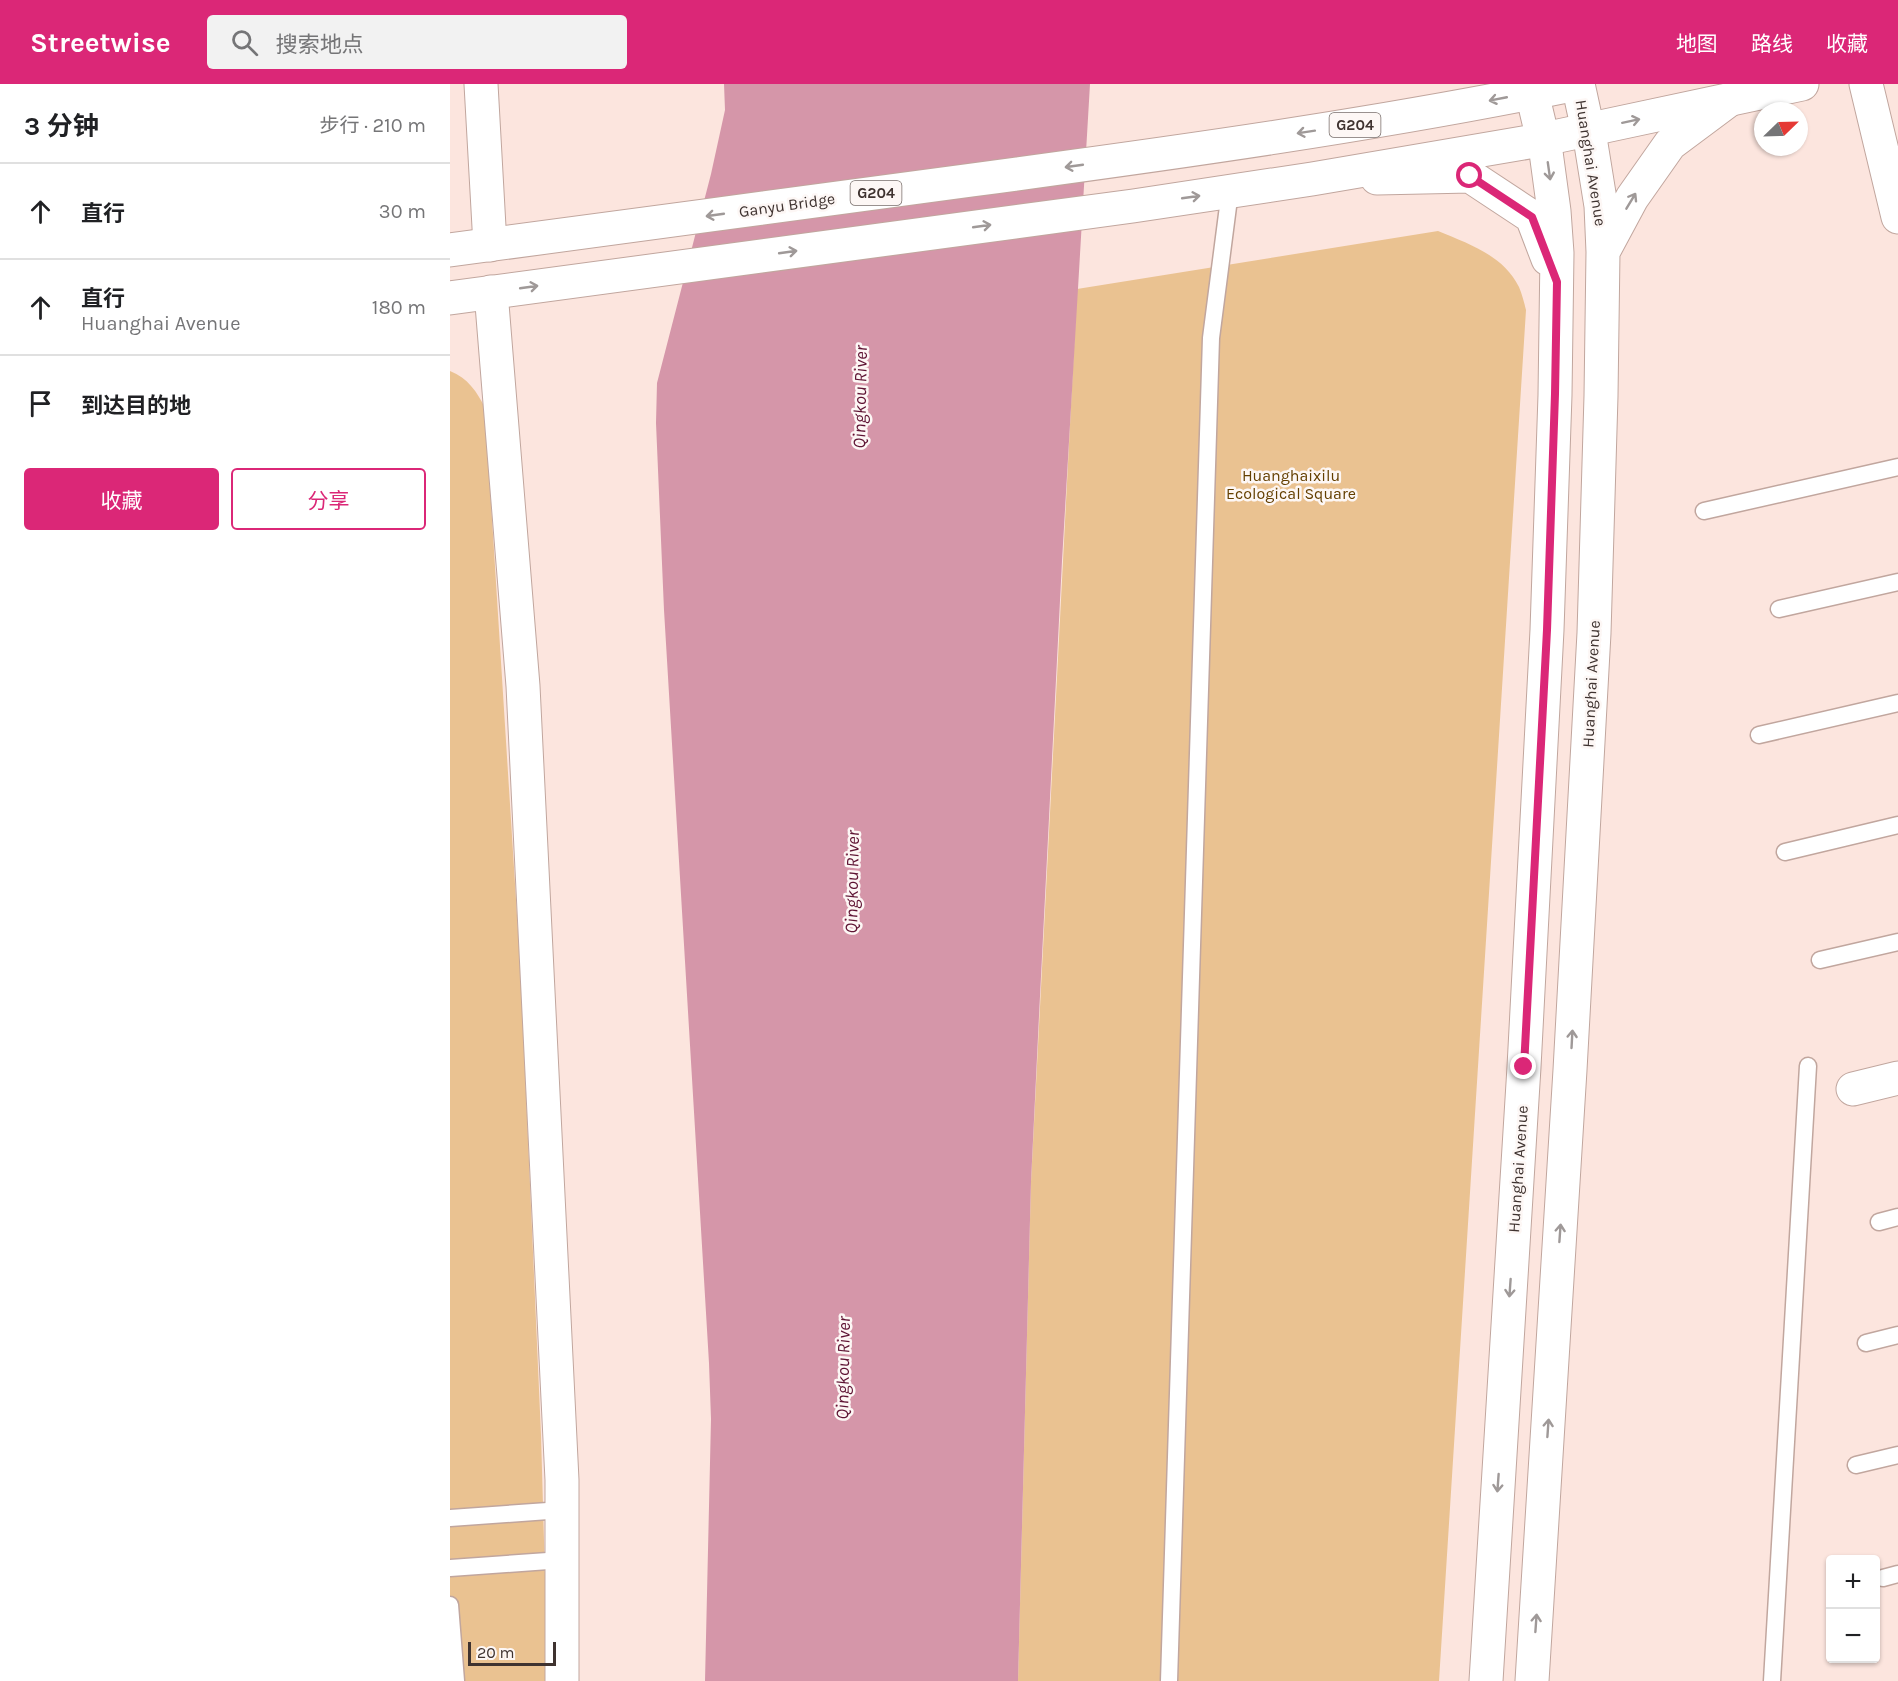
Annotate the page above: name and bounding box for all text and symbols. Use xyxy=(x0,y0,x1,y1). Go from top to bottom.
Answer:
search box xyxy=(207,15,627,69)
text: Streetwise xyxy=(30,26,171,59)
icon: search xyxy=(228,26,261,59)
text: 搜索地点 xyxy=(276,32,364,58)
text: 地图 xyxy=(1676,32,1718,56)
text: 路线 xyxy=(1751,32,1793,56)
text: 收藏 xyxy=(1826,32,1868,56)
one-way arrow xyxy=(1489,94,1508,105)
street label: Huanghai Avenue xyxy=(1572,99,1610,227)
north arrow xyxy=(1754,102,1808,156)
text: 3 分钟 xyxy=(24,111,99,142)
road number: G204 xyxy=(1330,113,1380,137)
text: 步行 · 210 m xyxy=(319,114,426,137)
one-way arrow xyxy=(1621,115,1640,126)
one-way arrow xyxy=(1297,127,1316,138)
one-way arrow xyxy=(1065,160,1085,171)
one-way arrow xyxy=(1543,160,1554,180)
route start xyxy=(1456,162,1482,188)
road number: G204 xyxy=(850,181,902,205)
street label: Ganyu Bridge xyxy=(738,189,836,221)
one-way arrow xyxy=(1180,192,1200,203)
one-way arrow xyxy=(1626,193,1638,210)
icon: ahead xyxy=(24,195,57,228)
text: 30 m xyxy=(379,200,426,223)
text: 直行 xyxy=(81,201,125,227)
one-way arrow xyxy=(705,209,725,220)
one-way arrow xyxy=(971,220,991,231)
one-way arrow xyxy=(778,246,798,257)
one-way arrow xyxy=(518,281,538,292)
text: 直行 xyxy=(81,286,125,312)
icon: ahead xyxy=(24,291,57,324)
text: 180 m xyxy=(372,296,426,319)
text: Huanghai Avenue xyxy=(81,312,240,335)
water label: Qingkou River xyxy=(848,344,872,449)
icon: arrive xyxy=(24,387,57,420)
text: 到达目的地 xyxy=(81,393,191,419)
park label: Huanghaixilu Ecological Square xyxy=(1226,466,1356,503)
button: 收藏 xyxy=(24,468,219,530)
button: 分享 xyxy=(231,468,426,530)
street label: Huanghai Avenue xyxy=(1578,620,1604,748)
water label: Qingkou River xyxy=(840,829,864,934)
one-way arrow xyxy=(1567,1029,1578,1049)
route end xyxy=(1510,1053,1536,1079)
street label: Huanghai Avenue xyxy=(1504,1105,1532,1233)
one-way arrow xyxy=(1555,1224,1566,1244)
one-way arrow xyxy=(1505,1278,1516,1297)
water label: Qingkou River xyxy=(831,1315,855,1420)
one-way arrow xyxy=(1543,1419,1554,1438)
one-way arrow xyxy=(1492,1472,1503,1492)
map controls xyxy=(1826,1555,1880,1663)
button: + xyxy=(1826,1555,1880,1609)
button: − xyxy=(1826,1609,1880,1663)
one-way arrow xyxy=(1530,1613,1541,1633)
scale bar xyxy=(468,1639,556,1666)
text: 20 m xyxy=(477,1643,515,1662)

